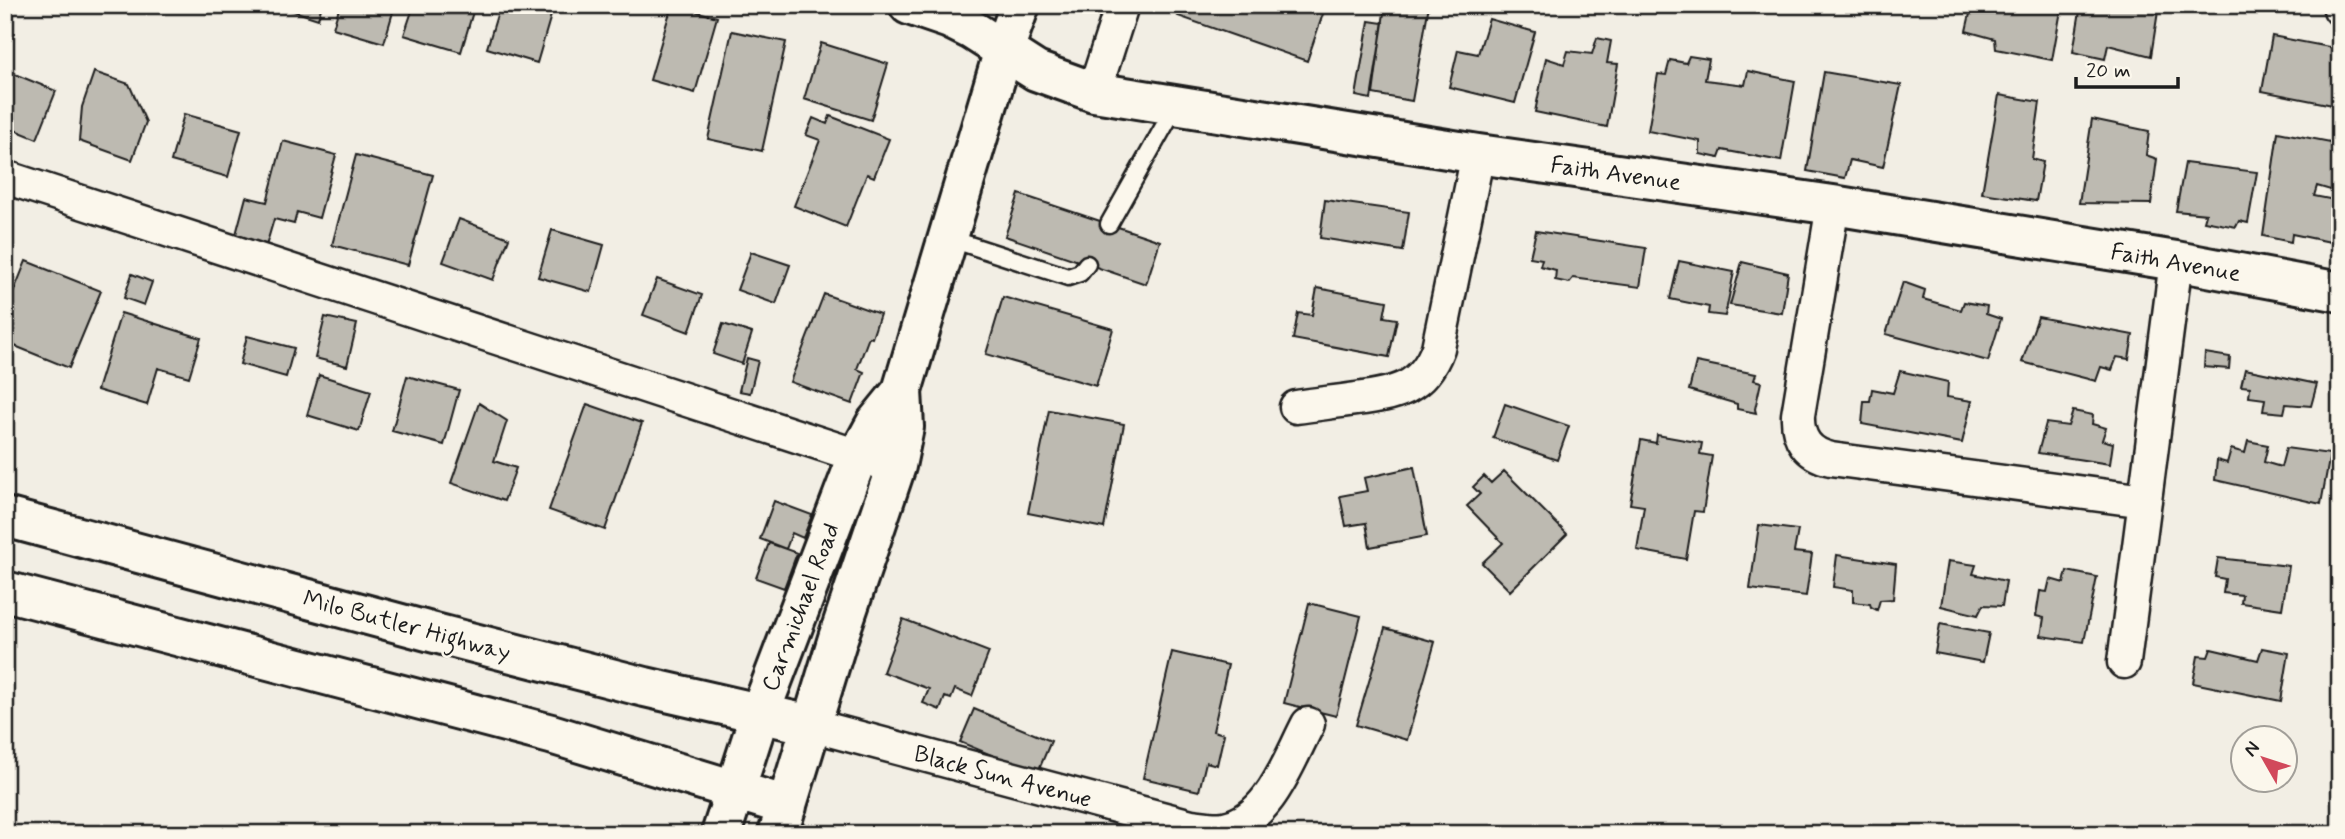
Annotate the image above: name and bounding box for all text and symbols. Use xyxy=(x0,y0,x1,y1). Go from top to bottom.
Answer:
scale bar xyxy=(2076,46,2177,90)
text: 20 m xyxy=(2086,57,2131,85)
street label: Faith Avenue xyxy=(1548,150,1683,199)
street label: Faith Avenue xyxy=(2108,237,2243,290)
street label: Carmichael Road xyxy=(755,519,848,696)
street label: Milo Butler Highway xyxy=(299,584,514,672)
north arrow xyxy=(2230,724,2300,794)
text: N xyxy=(2238,736,2266,762)
street label: Black Sun Avenue xyxy=(910,739,1095,816)

